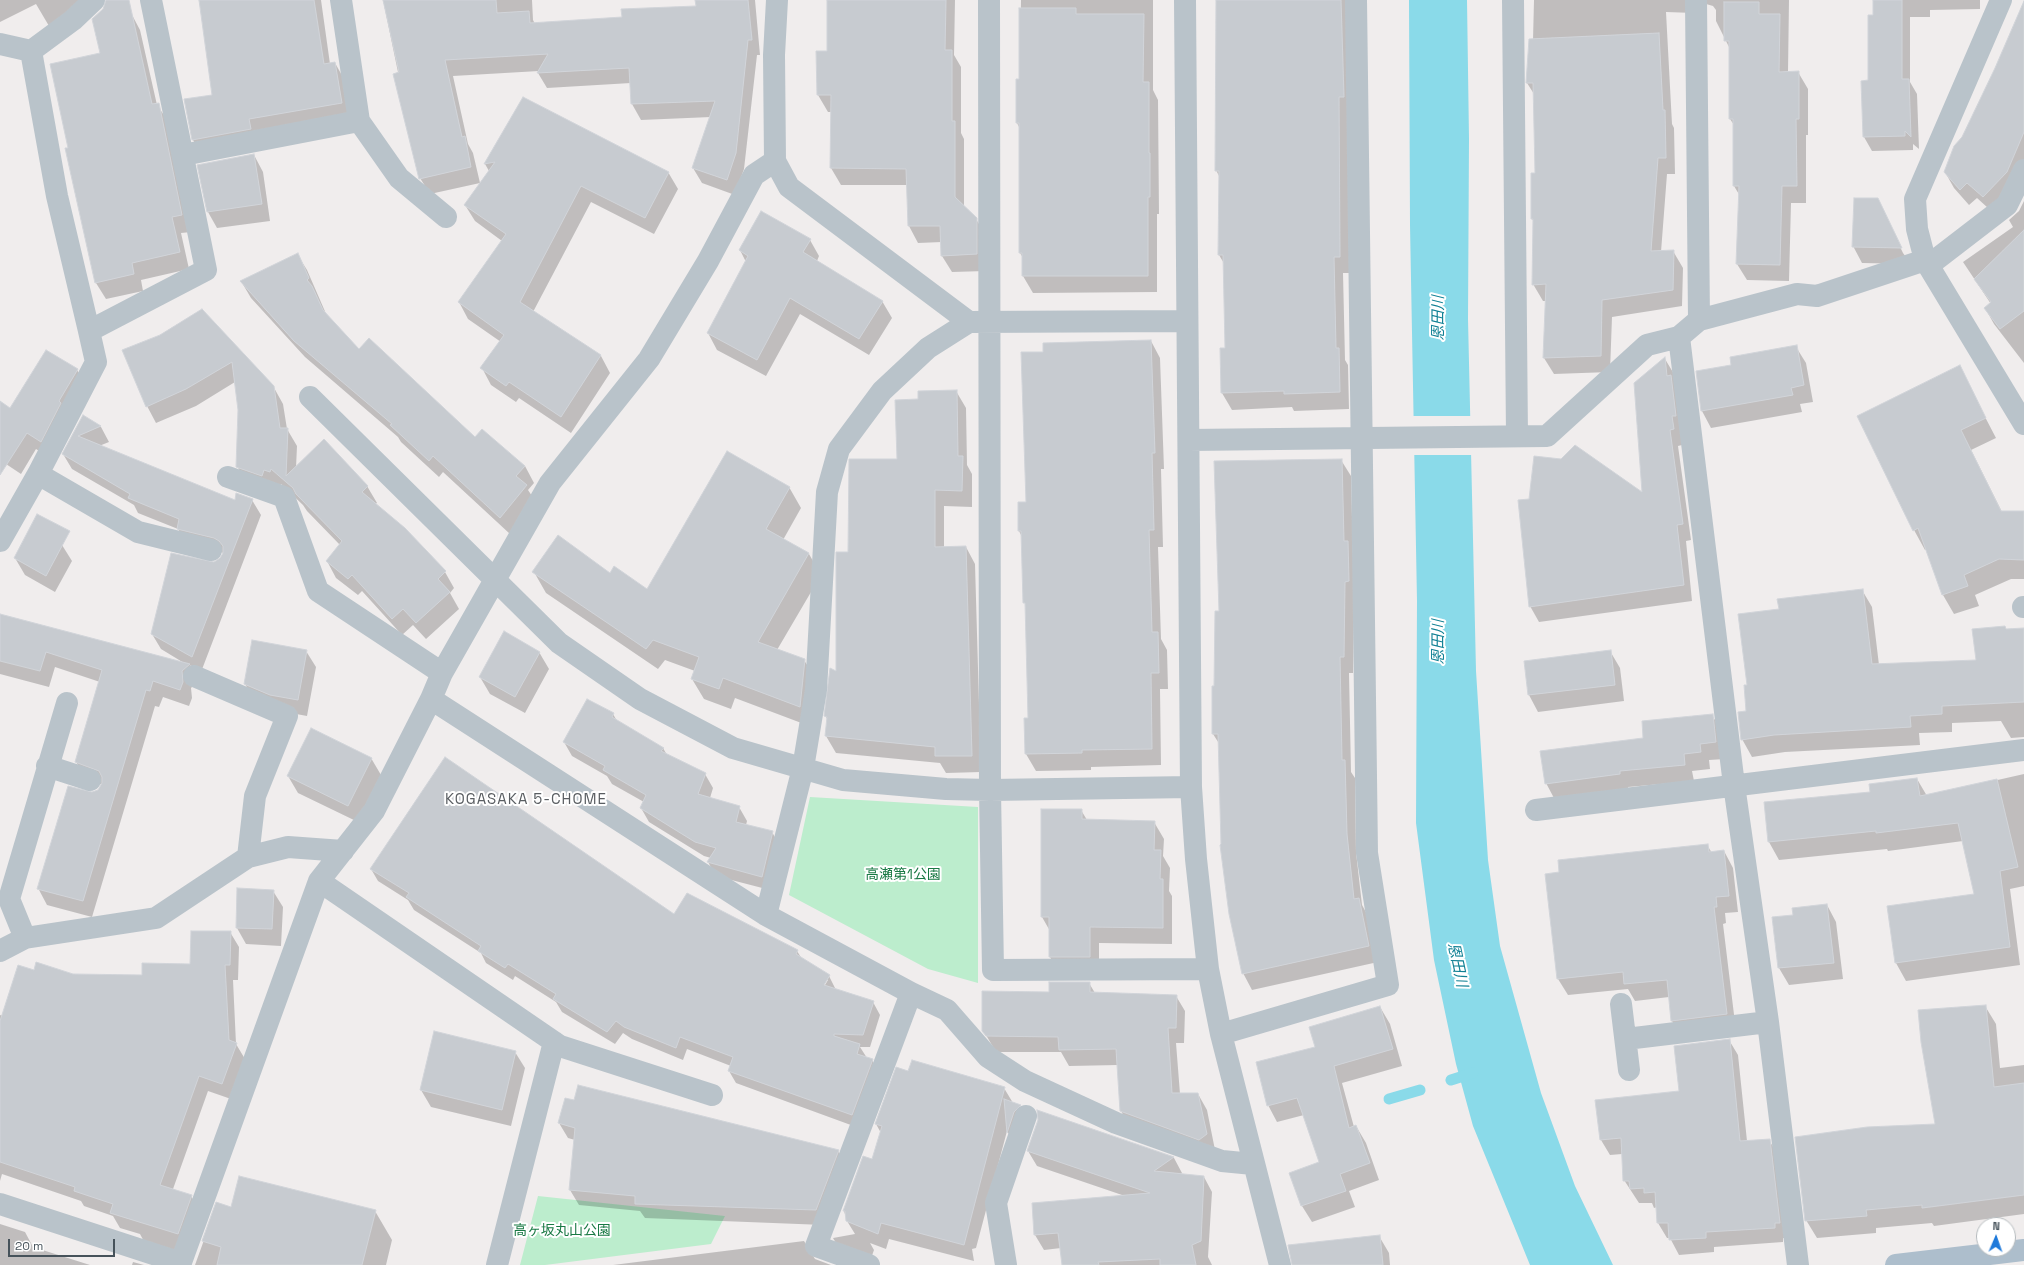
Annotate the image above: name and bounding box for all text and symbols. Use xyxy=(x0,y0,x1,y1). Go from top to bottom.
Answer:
water label: 恩田川 xyxy=(1430,296,1448,340)
water label: 恩田川 xyxy=(1430,620,1448,664)
district label: KOGASAKA 5-CHOME xyxy=(445,791,607,809)
park label: 高瀬第1公園 xyxy=(865,867,941,883)
water label: 恩田川 xyxy=(1444,941,1470,989)
north arrow xyxy=(1976,1217,2016,1257)
text: N xyxy=(1992,1219,2000,1233)
park label: 高ヶ坂丸山公園 xyxy=(513,1223,611,1239)
scale bar xyxy=(10,1231,117,1257)
text: 20 m xyxy=(15,1238,43,1254)

